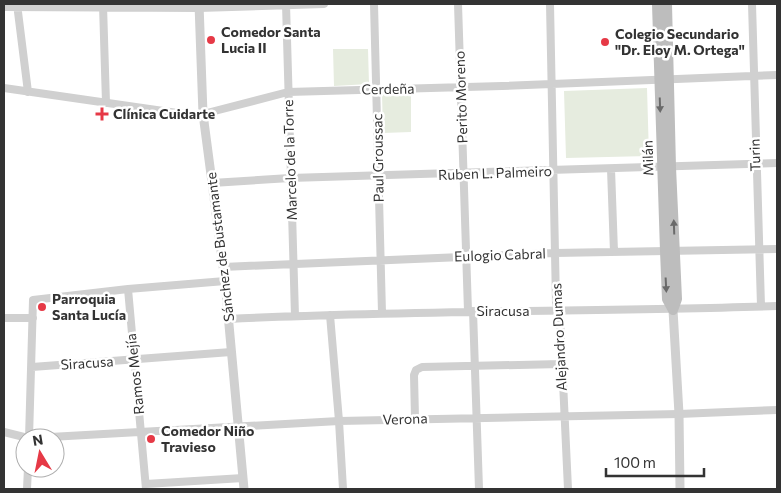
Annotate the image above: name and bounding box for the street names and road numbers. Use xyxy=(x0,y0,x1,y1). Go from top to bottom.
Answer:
street label: Perito Moreno xyxy=(450,50,471,144)
street label: Cerdeña xyxy=(361,80,415,97)
street label: Marcelo de la Torre xyxy=(279,99,300,221)
street label: Paul Groussac xyxy=(368,113,387,203)
street label: Turin xyxy=(745,138,764,172)
street label: Milán xyxy=(638,140,657,176)
street label: Ruben L. Palmeiro xyxy=(438,162,552,183)
street label: Sánchez de Bustamante xyxy=(202,171,237,323)
street label: Eulogio Cabral xyxy=(454,244,546,265)
street label: Alejandro Dumas xyxy=(547,283,570,391)
street label: Siracusa xyxy=(476,302,530,319)
street label: Ramos Mejía xyxy=(122,333,147,415)
street label: Siracusa xyxy=(60,352,114,373)
street label: Verona xyxy=(382,409,428,428)

